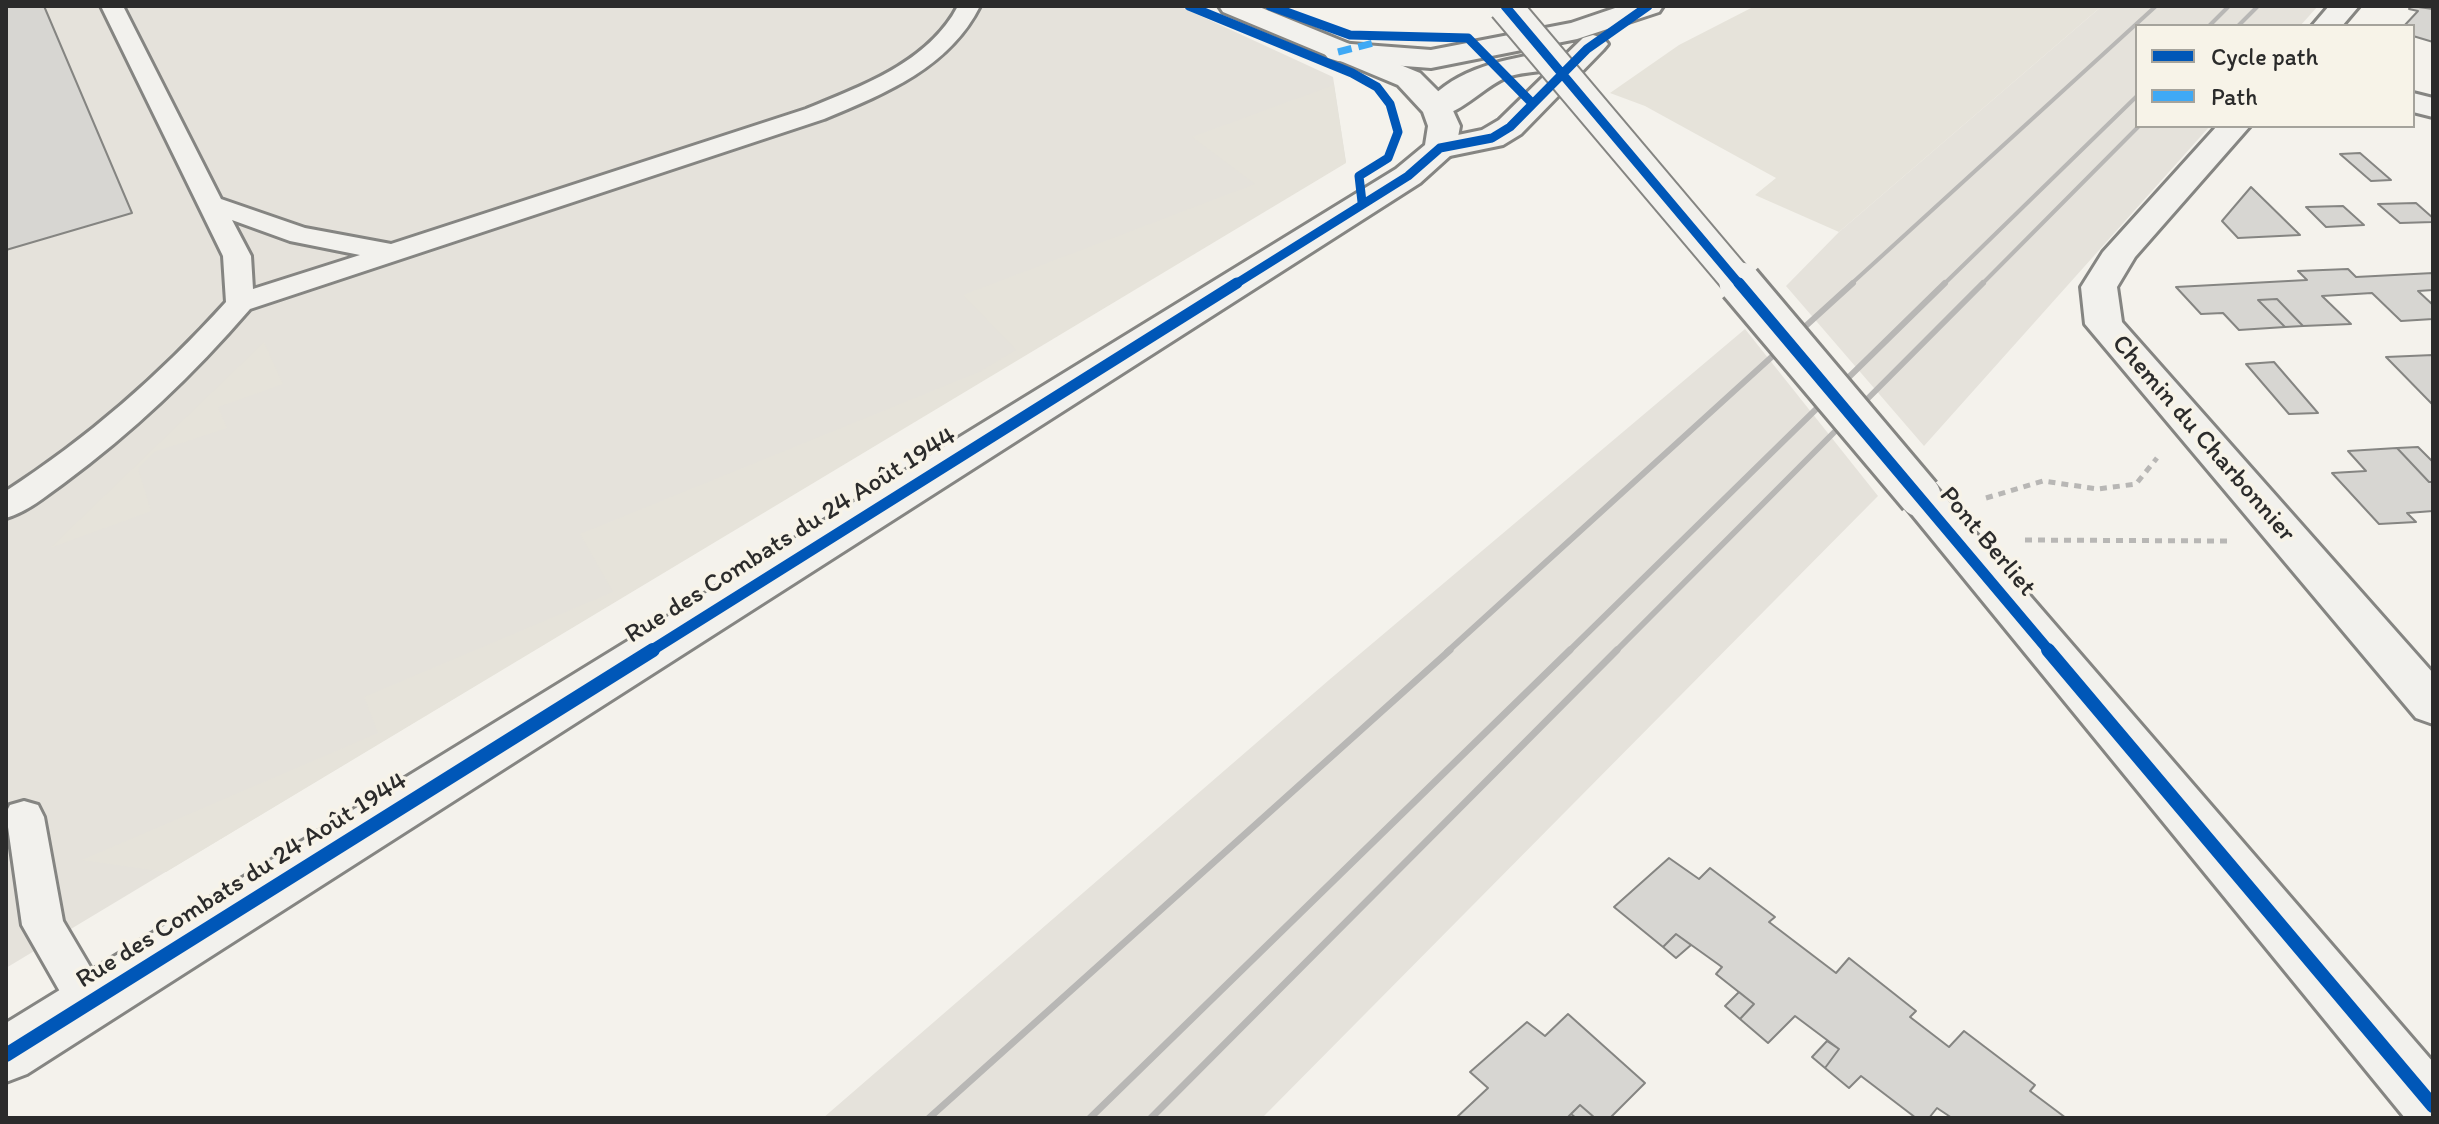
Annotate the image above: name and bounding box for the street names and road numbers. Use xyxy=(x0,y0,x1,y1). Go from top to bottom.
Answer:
street label: Chemin du Charbonnier xyxy=(2104,329,2302,549)
street label: Rue des Combats du 24 Août 1944 xyxy=(620,421,962,651)
street label: Pont Berliet xyxy=(1932,481,2042,603)
street label: Rue des Combats du 24 Août 1944 xyxy=(71,766,413,996)

